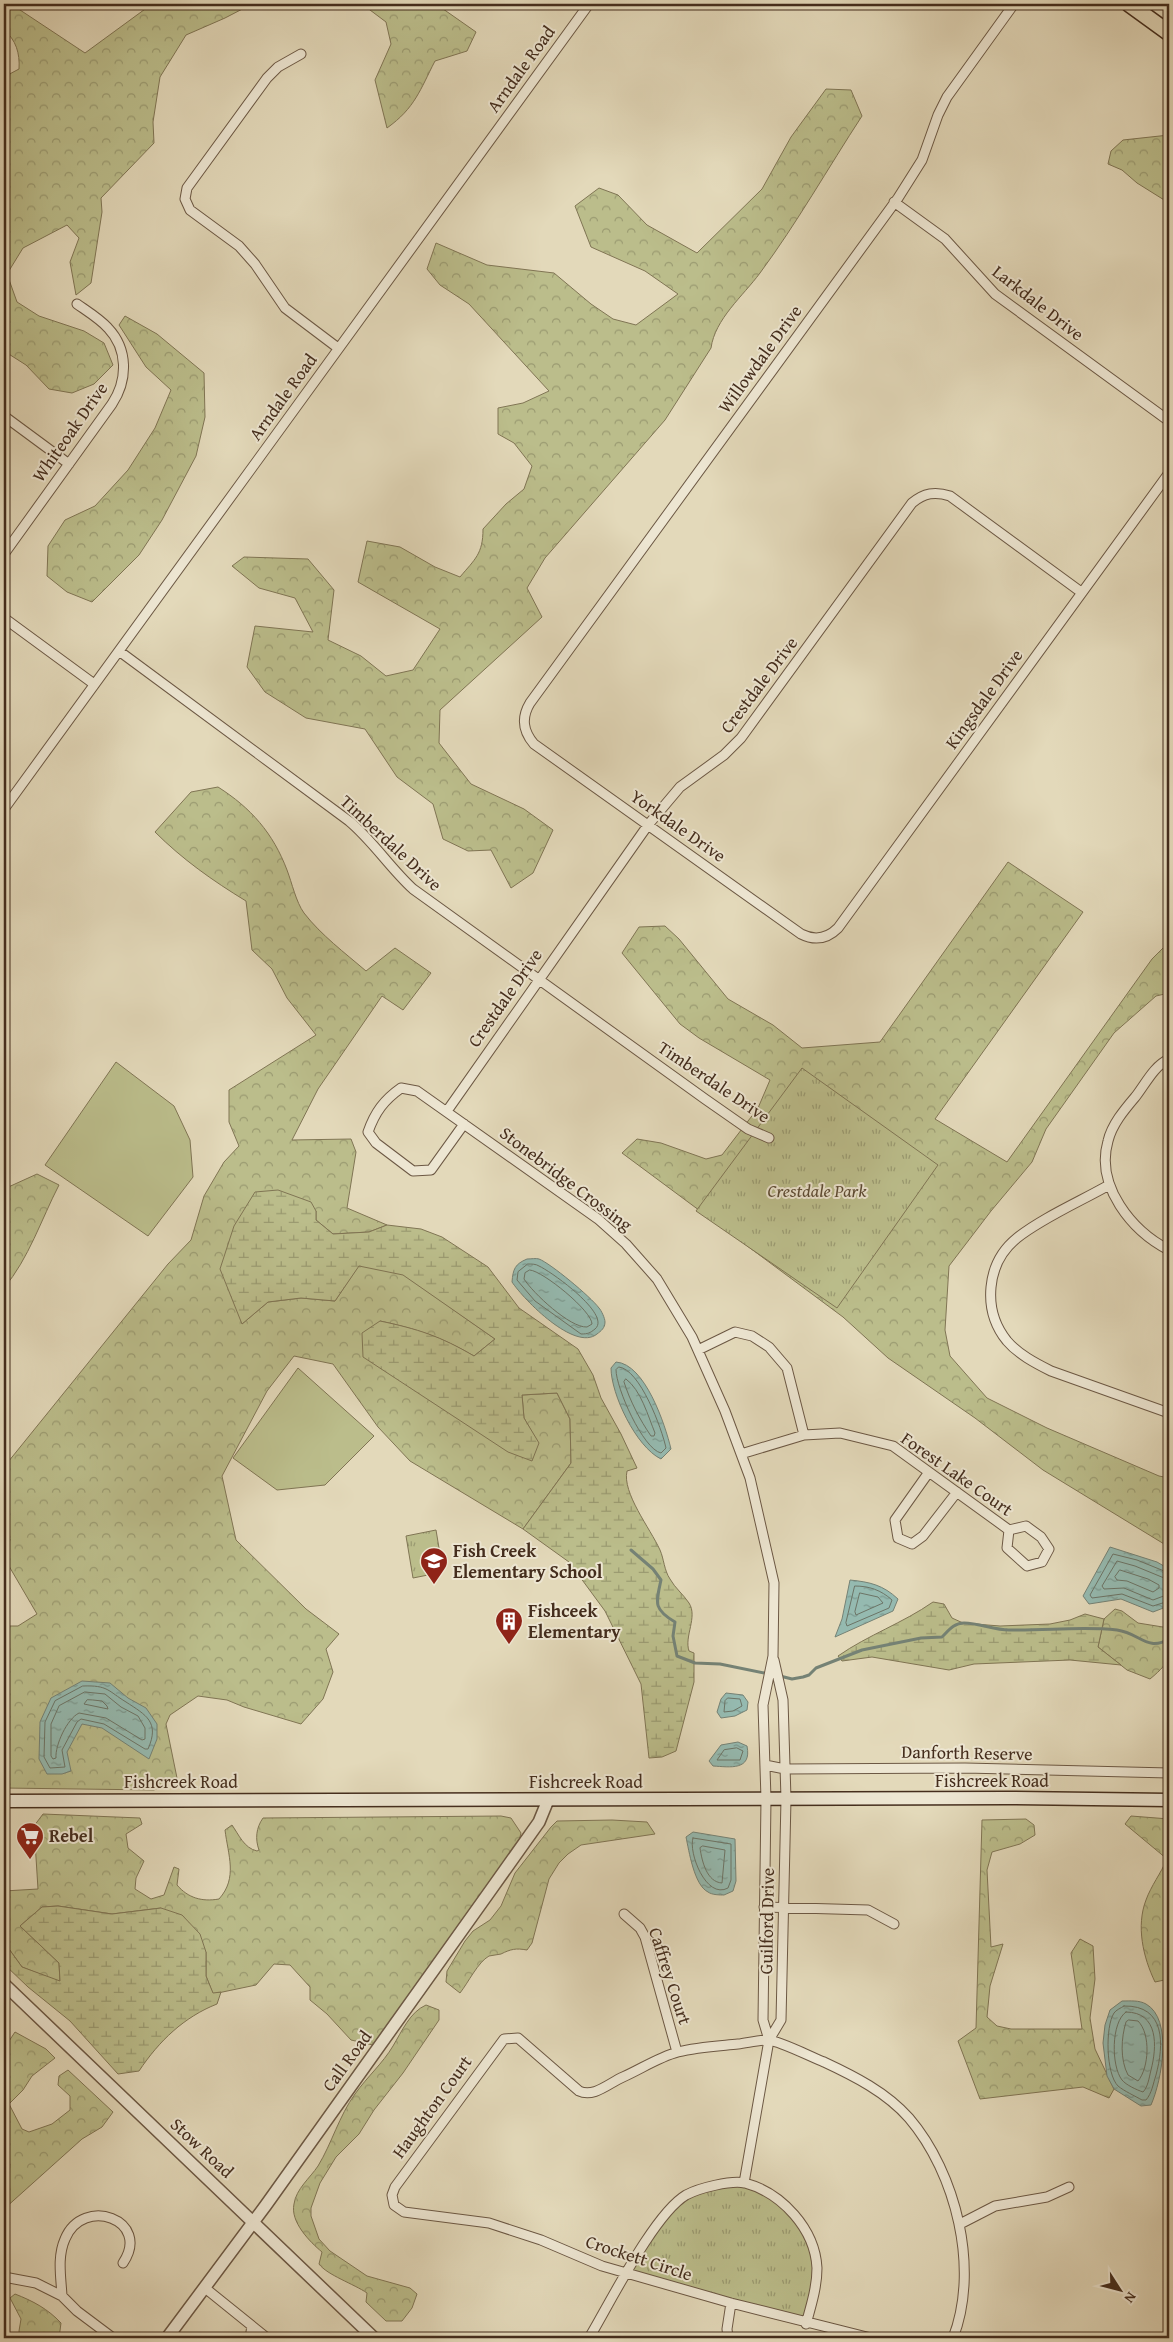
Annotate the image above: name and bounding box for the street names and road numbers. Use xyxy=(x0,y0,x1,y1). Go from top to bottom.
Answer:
street label: Arndale Road xyxy=(480,19,562,118)
street label: Larkdale Drive xyxy=(987,258,1090,347)
street label: Willowdale Drive xyxy=(711,299,808,418)
street label: Arndale Road xyxy=(242,347,324,446)
street label: Whiteoak Drive xyxy=(25,376,114,487)
street label: Crestdale Drive xyxy=(713,631,804,739)
street label: Kingsdale Drive xyxy=(938,643,1029,754)
street label: Yorkdale Drive xyxy=(625,783,732,869)
street label: Timberdale Drive xyxy=(334,788,448,897)
street label: Crestdale Drive xyxy=(461,943,549,1052)
street label: Timberdale Drive xyxy=(652,1034,776,1129)
street label: Stonebridge Crossing xyxy=(494,1120,638,1238)
street label: Forest Lake Court xyxy=(896,1425,1019,1523)
street label: Danforth Reserve xyxy=(901,1738,1033,1767)
street label: Fishcreek Road xyxy=(935,1767,1049,1794)
street label: Fishcreek Road xyxy=(124,1768,238,1795)
street label: Fishcreek Road xyxy=(529,1768,643,1795)
street label: Guilford Drive xyxy=(752,1867,781,1975)
street label: Caffrey Court xyxy=(642,1924,699,2029)
street label: Call Road xyxy=(315,2024,378,2097)
street label: Haughton Court xyxy=(385,2049,479,2164)
street label: Stow Road xyxy=(164,2111,241,2185)
street label: Crockett Circle xyxy=(582,2228,696,2288)

